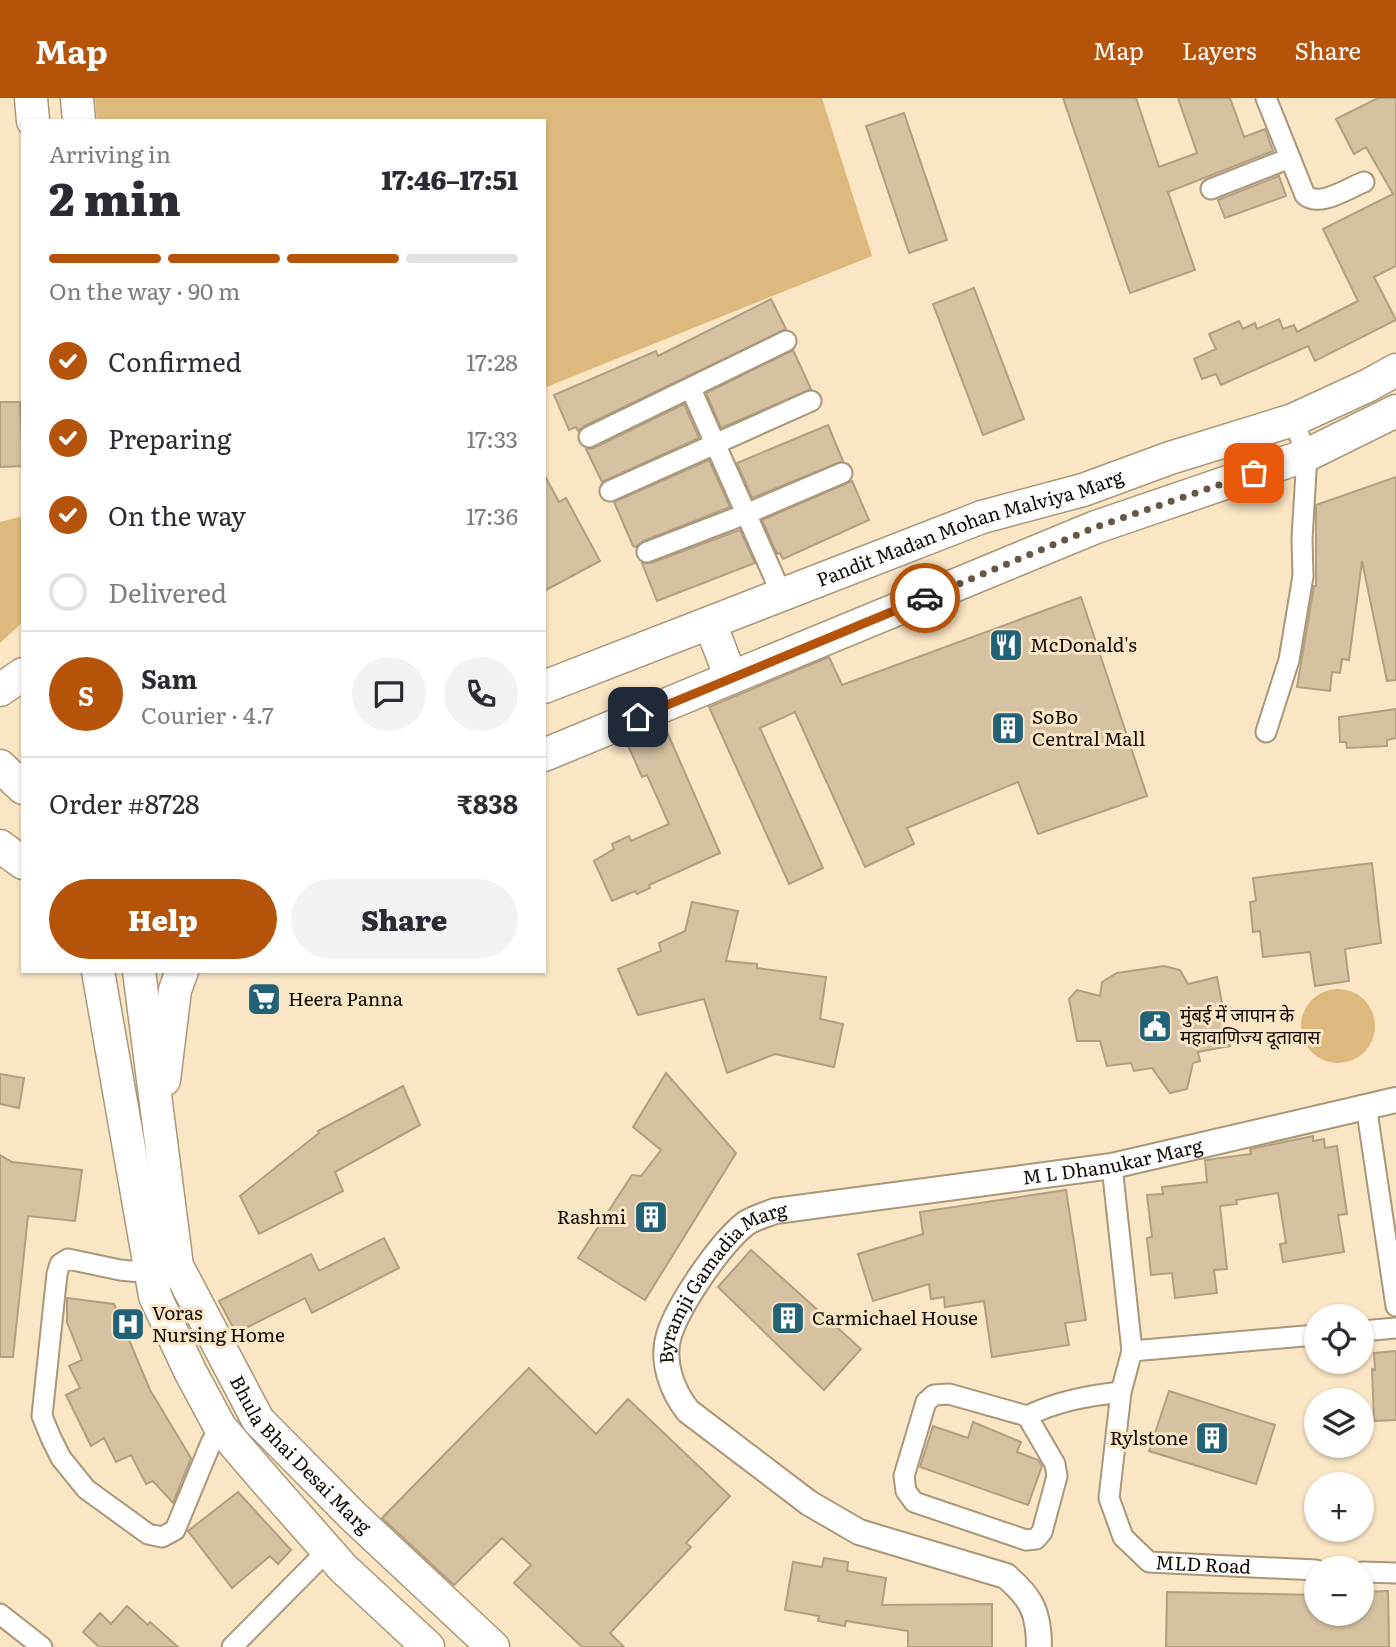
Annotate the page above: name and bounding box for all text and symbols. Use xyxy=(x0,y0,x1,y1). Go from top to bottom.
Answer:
text: Map xyxy=(35,25,108,74)
text: Map xyxy=(1093,32,1144,67)
text: Layers xyxy=(1182,32,1256,67)
text: Share xyxy=(1294,32,1361,67)
text: Arriving in xyxy=(49,136,171,170)
text: 17:46–17:51 xyxy=(382,159,518,198)
text: 2 min xyxy=(49,162,181,230)
text: On the way · 90 m xyxy=(49,273,240,307)
text: Confirmed xyxy=(108,341,242,380)
icon: check xyxy=(49,342,87,380)
text: 17:28 xyxy=(466,344,518,378)
text: Preparing xyxy=(108,418,231,457)
icon: check xyxy=(49,419,87,457)
text: 17:33 xyxy=(466,421,518,455)
pin xyxy=(1224,443,1284,503)
icon: bag xyxy=(1235,454,1273,492)
street label: Pandit Madan Mohan Malviya Marg xyxy=(812,461,1127,593)
text: On the way xyxy=(108,495,246,534)
icon: check xyxy=(49,496,87,534)
text: 17:36 xyxy=(466,498,518,532)
courier xyxy=(890,563,960,633)
text: Delivered xyxy=(108,572,227,611)
icon: car xyxy=(906,579,944,617)
restaurant icon: McDonald's xyxy=(987,626,1025,664)
place label: McDonald's xyxy=(1030,630,1137,658)
button: chat xyxy=(352,657,426,731)
button: phone xyxy=(444,657,518,731)
text: Sam xyxy=(141,658,197,697)
text: S xyxy=(78,675,94,714)
pin xyxy=(608,687,668,747)
text: Courier · 4.7 xyxy=(141,697,274,731)
icon: home xyxy=(619,698,657,736)
place label: SoBo Central Mall xyxy=(1032,702,1145,752)
building icon: SoBo Central Mall xyxy=(989,709,1027,747)
text: Order #8728 xyxy=(49,783,199,822)
text: ₹838 xyxy=(457,783,518,822)
button: Help xyxy=(49,879,277,959)
button: Share xyxy=(291,879,518,959)
supermarket icon: Heera Panna xyxy=(245,980,283,1018)
place label: Heera Panna xyxy=(288,984,404,1012)
place label: मुंबई में जापान के महावाणिज्य दूतावास xyxy=(1180,1000,1322,1050)
public building icon: मुंबई में जापान के महावाणिज्य दूतावास xyxy=(1136,1007,1174,1045)
street label: M L Dhanukar Marg xyxy=(1021,1130,1206,1191)
street label: Byramji Gamadia Marg xyxy=(651,1194,789,1365)
building icon: Rashmi xyxy=(632,1198,670,1236)
place label: Rashmi xyxy=(557,1202,626,1230)
place label: Voras Nursing Home xyxy=(152,1298,285,1348)
building icon: Carmichael House xyxy=(769,1299,807,1337)
place label: Carmichael House xyxy=(812,1303,978,1331)
map controls xyxy=(1304,1304,1374,1626)
button: locate xyxy=(1304,1304,1374,1374)
hospital icon: Voras Nursing Home xyxy=(109,1305,147,1343)
street label: Bhula Bhai Desai Marg xyxy=(224,1370,379,1540)
button: layers xyxy=(1304,1388,1374,1458)
building icon: Rylstone xyxy=(1193,1419,1231,1457)
place label: Rylstone xyxy=(1110,1423,1188,1451)
button: + xyxy=(1304,1472,1374,1542)
street label: MLD Road xyxy=(1155,1547,1252,1580)
button: − xyxy=(1304,1556,1374,1626)

